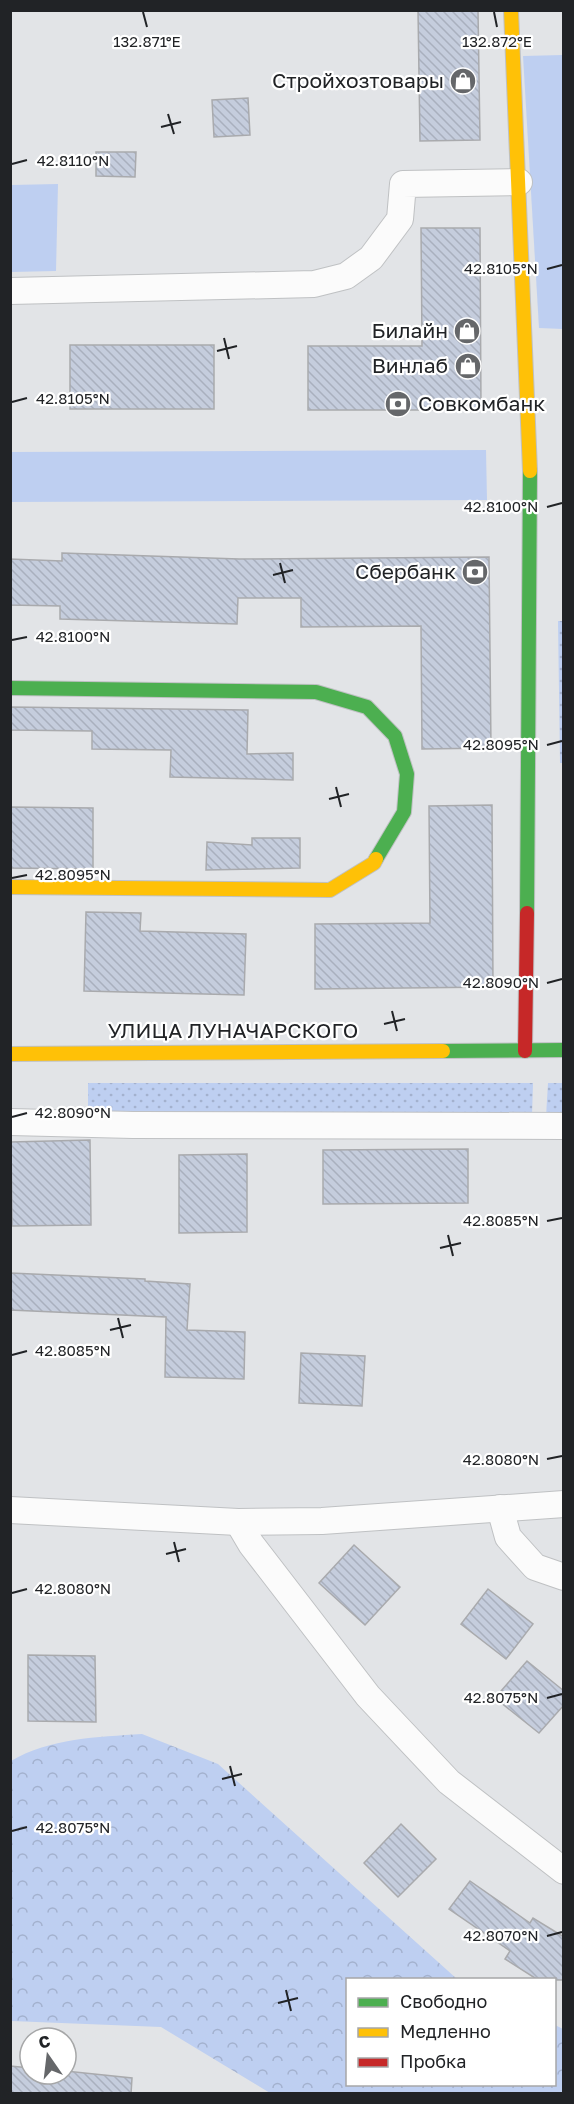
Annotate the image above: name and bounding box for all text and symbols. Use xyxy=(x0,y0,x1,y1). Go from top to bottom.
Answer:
text: 132.871°E xyxy=(113,32,181,50)
text: 132.872°E xyxy=(462,32,532,50)
shop icon: Стройхозтовары xyxy=(448,66,478,96)
place label: Стройхозтовары xyxy=(272,67,444,93)
text: 42.8110°N xyxy=(37,151,109,169)
text: 42.8105°N xyxy=(464,259,538,277)
shop icon: Билайн xyxy=(452,316,482,346)
place label: Билайн xyxy=(371,317,448,343)
shop icon: Винлаб xyxy=(453,351,483,381)
place label: Винлаб xyxy=(372,352,448,378)
text: 42.8105°N xyxy=(36,389,110,407)
bank icon: Совкомбанк xyxy=(383,389,413,419)
place label: Совкомбанк xyxy=(418,390,545,416)
text: 42.8100°N xyxy=(464,497,538,515)
bank icon: Сбербанк xyxy=(460,557,490,587)
place label: Сбербанк xyxy=(355,558,456,584)
text: 42.8100°N xyxy=(36,627,110,645)
text: 42.8095°N xyxy=(463,735,539,753)
text: 42.8095°N xyxy=(35,865,111,883)
text: 42.8090°N xyxy=(463,973,539,991)
street label: УЛИЦА ЛУНАЧАРСКОГО xyxy=(108,1017,358,1043)
text: 42.8090°N xyxy=(35,1103,111,1121)
text: 42.8085°N xyxy=(463,1211,539,1229)
text: 42.8085°N xyxy=(35,1341,111,1359)
text: 42.8080°N xyxy=(463,1450,539,1468)
text: 42.8080°N xyxy=(35,1579,111,1597)
text: 42.8075°N xyxy=(464,1688,538,1706)
text: 42.8075°N xyxy=(36,1818,110,1836)
text: 42.8070°N xyxy=(463,1926,539,1944)
legend xyxy=(346,1978,556,2086)
text: Свободно xyxy=(400,1990,487,2012)
text: Медленно xyxy=(400,2020,491,2042)
north arrow xyxy=(18,2026,78,2086)
text: С xyxy=(36,2030,52,2053)
text: Пробка xyxy=(400,2050,466,2072)

